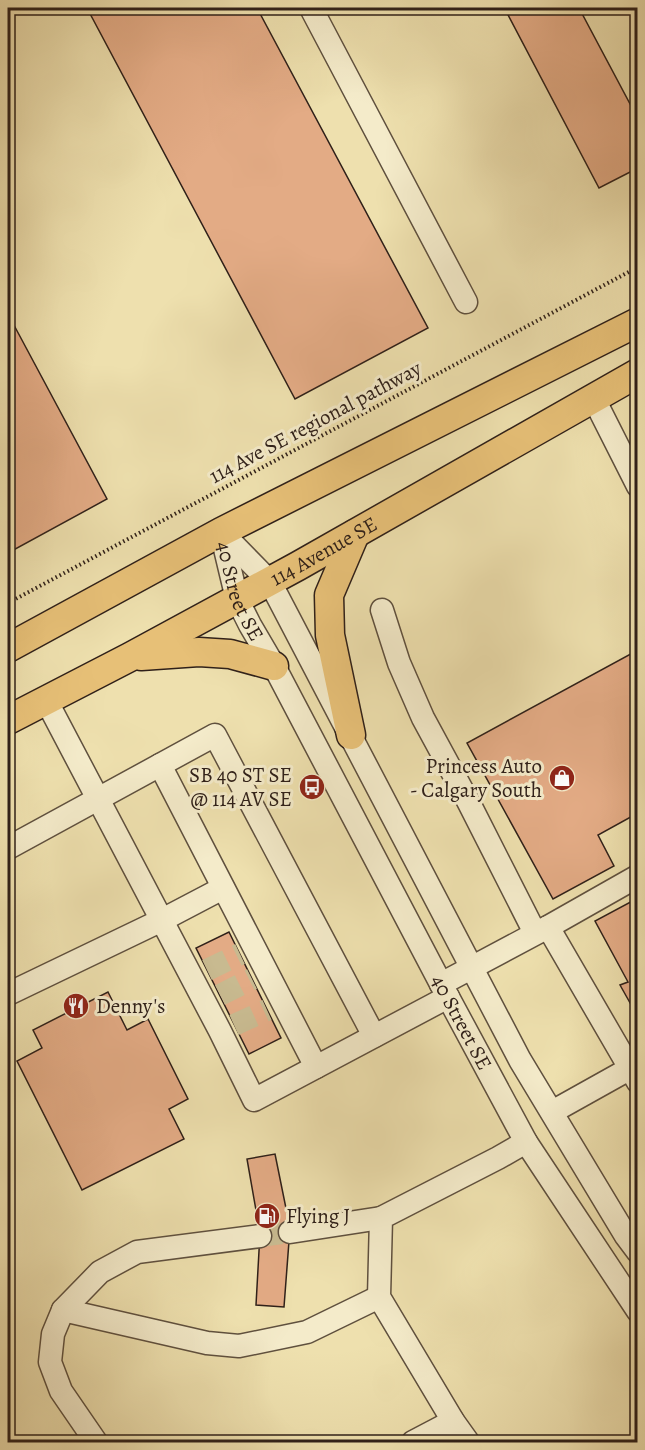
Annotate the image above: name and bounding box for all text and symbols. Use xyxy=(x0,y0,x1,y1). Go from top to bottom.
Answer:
street label: 114 Ave SE regional pathway xyxy=(204,354,427,490)
street label: 114 Avenue SE xyxy=(265,510,382,592)
street label: 40 Street SE xyxy=(210,538,270,646)
place label: Princess Auto - Calgary South xyxy=(410,752,542,804)
place label: SB 40 ST SE @ 114 AV SE xyxy=(189,761,292,813)
shop icon: Princess Auto - Calgary South xyxy=(547,763,577,793)
bus stop icon: SB 40 ST SE @ 114 AV SE xyxy=(297,772,327,802)
street label: 40 Street SE xyxy=(425,970,499,1075)
restaurant icon: Denny's xyxy=(61,991,91,1021)
place label: Denny's xyxy=(96,992,166,1020)
fuel station icon: Flying J xyxy=(252,1201,282,1231)
place label: Flying J xyxy=(286,1202,350,1230)

